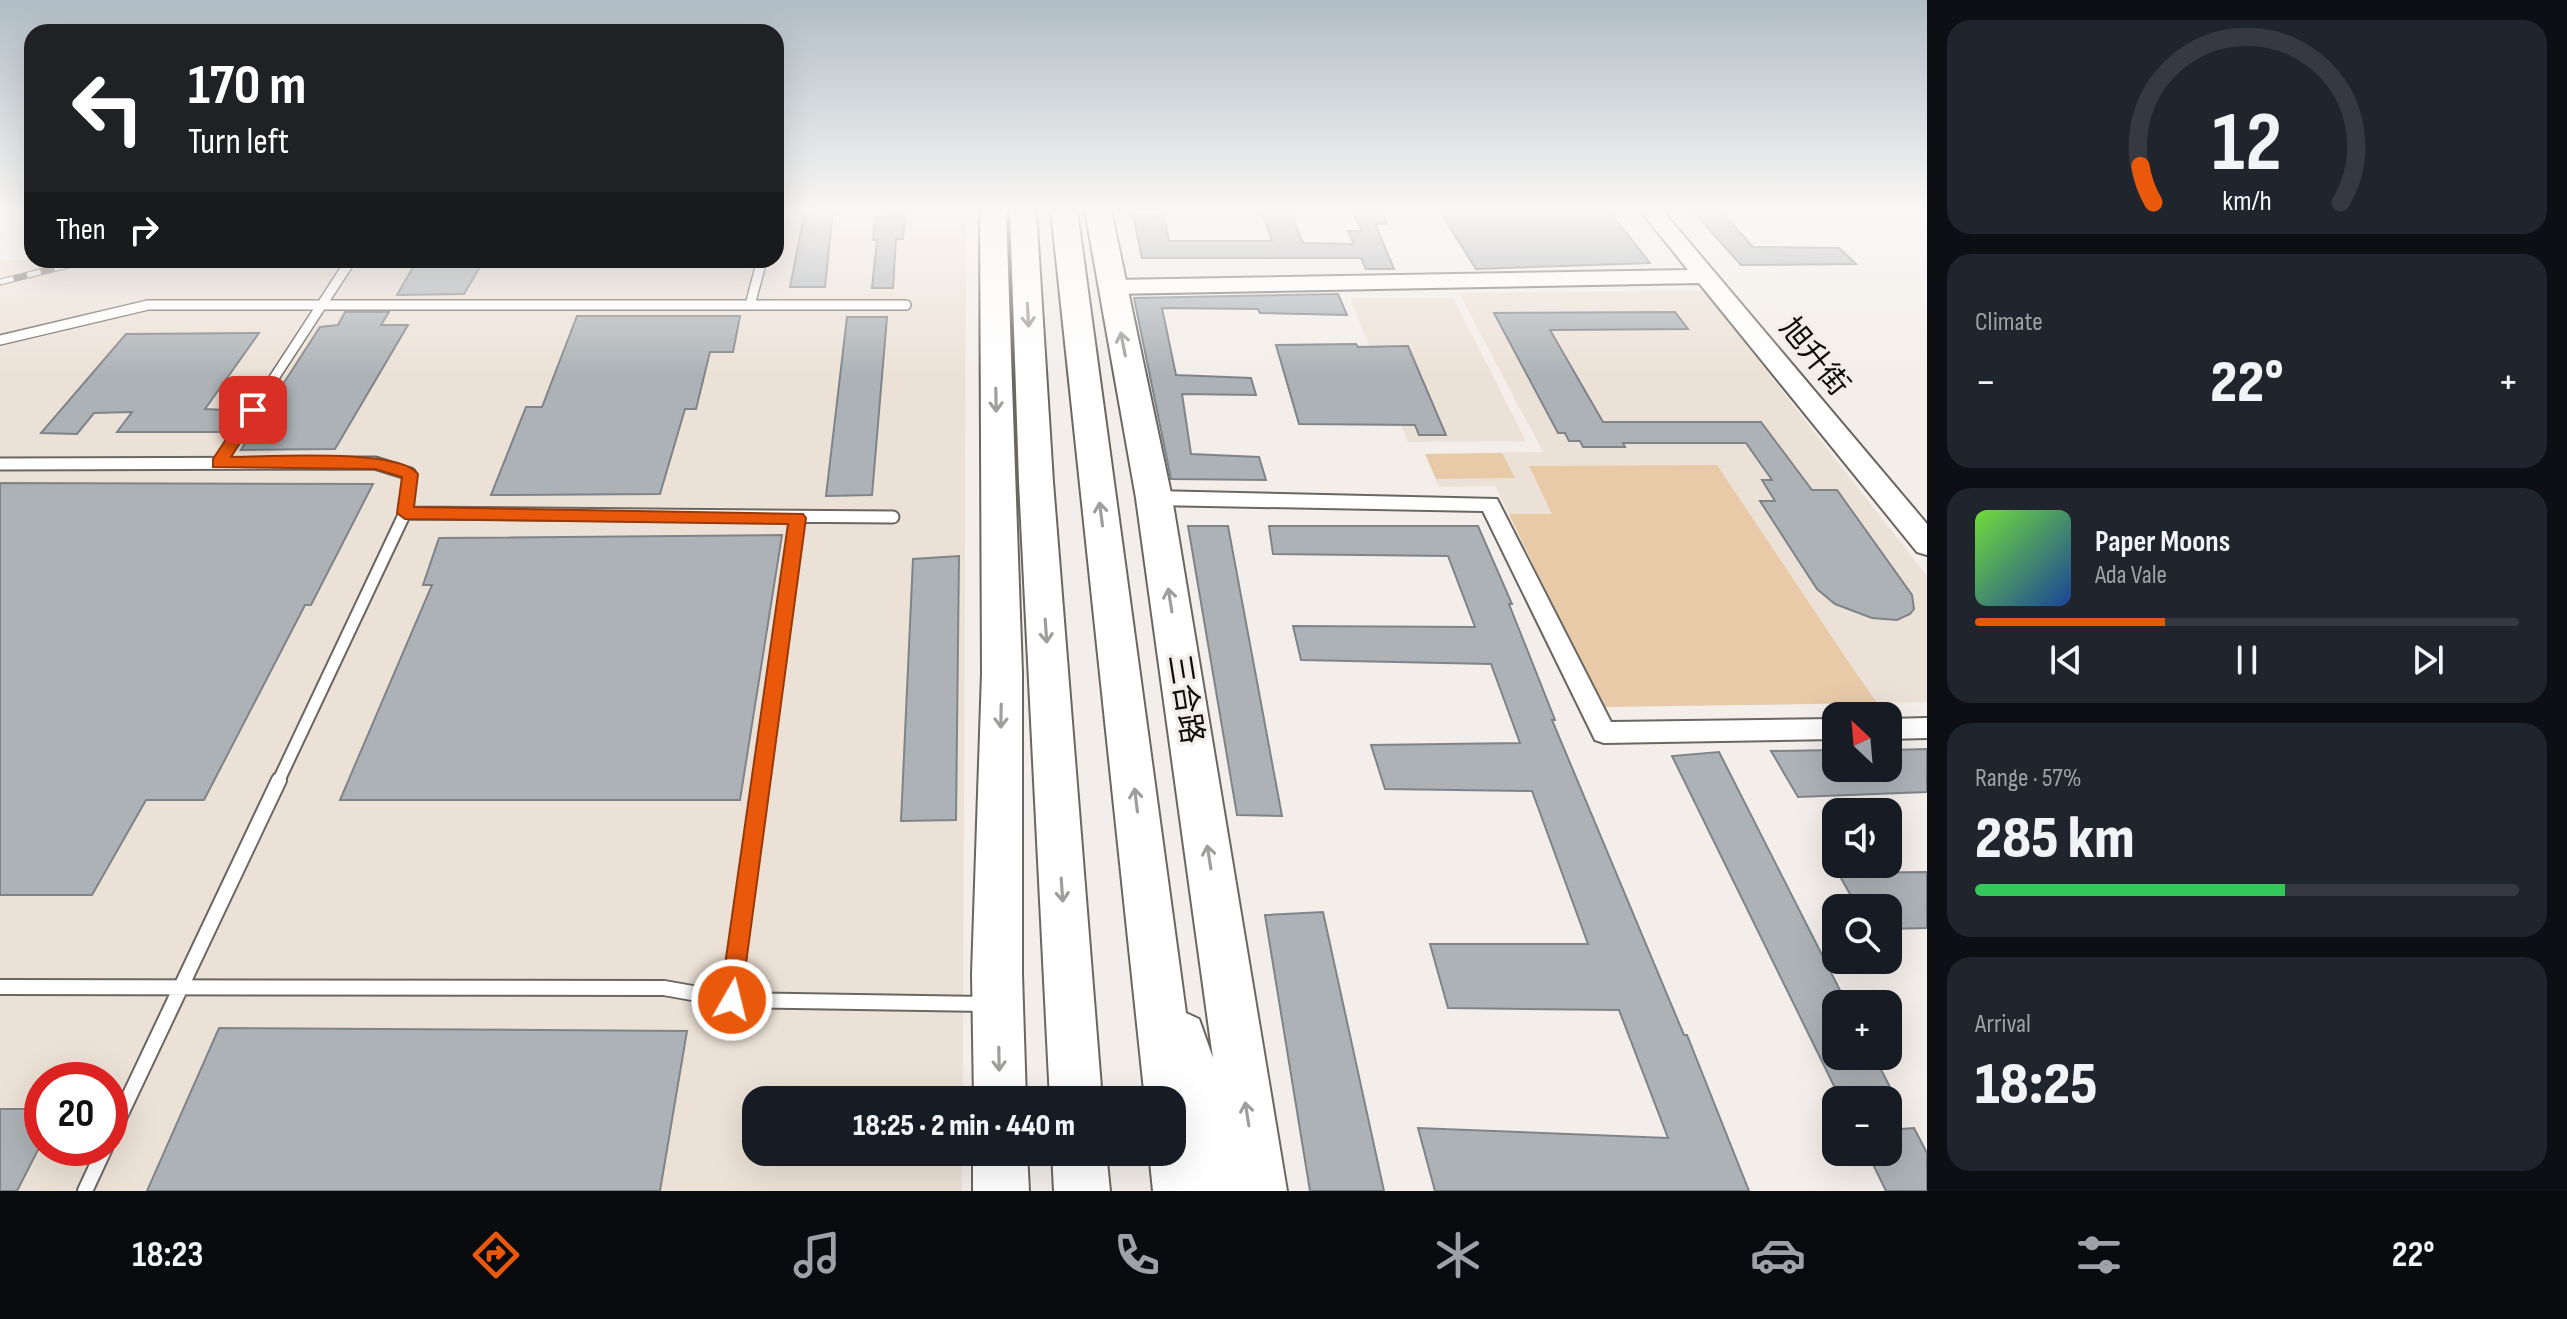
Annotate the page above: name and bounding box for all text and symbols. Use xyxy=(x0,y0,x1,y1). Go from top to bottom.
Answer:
text: 170 m xyxy=(188,53,306,120)
icon: left xyxy=(56,56,160,160)
text: 12 xyxy=(2212,94,2282,194)
text: Turn left xyxy=(188,121,289,164)
text: km/h xyxy=(2222,184,2272,219)
icon: right xyxy=(122,208,166,252)
text: Then xyxy=(56,212,106,248)
one-way arrow xyxy=(1021,302,1036,328)
text: Climate xyxy=(1975,307,2043,338)
street label: 旭升街 xyxy=(1772,311,1856,403)
one-way arrow xyxy=(1115,332,1130,357)
text: 22° xyxy=(2210,347,2284,419)
text: − xyxy=(1975,356,1997,409)
text: + xyxy=(2497,356,2519,409)
pin xyxy=(219,376,287,444)
one-way arrow xyxy=(989,386,1004,413)
icon: arrive xyxy=(231,388,275,432)
one-way arrow xyxy=(1093,501,1108,528)
text: Paper Moons xyxy=(2095,524,2230,560)
text: Ada Vale xyxy=(2095,560,2167,591)
one-way arrow xyxy=(1161,588,1176,613)
one-way arrow xyxy=(1039,617,1054,644)
icon: previous xyxy=(2044,638,2088,682)
icon: pause xyxy=(2225,638,2269,682)
icon: next xyxy=(2406,638,2450,682)
street label: 三合路 xyxy=(1160,652,1210,746)
one-way arrow xyxy=(993,702,1009,729)
north arrow xyxy=(1822,702,1902,782)
map controls xyxy=(1822,702,1902,1166)
text: Range · 57% xyxy=(1975,763,2082,794)
one-way arrow xyxy=(1128,787,1143,814)
button: sound xyxy=(1822,798,1902,878)
text: 285 km xyxy=(1975,803,2135,875)
one-way arrow xyxy=(1200,845,1215,870)
one-way arrow xyxy=(1055,876,1070,903)
button: search xyxy=(1822,894,1902,974)
position arrow xyxy=(690,958,774,1042)
button: + xyxy=(1822,990,1902,1070)
text: Arrival xyxy=(1975,1009,2031,1040)
one-way arrow xyxy=(991,1045,1007,1072)
text: 18:25 xyxy=(1975,1049,2097,1121)
speed limit sign: 20 xyxy=(24,1062,128,1166)
button: − xyxy=(1822,1086,1902,1166)
one-way arrow xyxy=(1239,1102,1254,1127)
text: 18:25 · 2 min · 440 m xyxy=(853,1108,1075,1144)
icon: directions xyxy=(468,1227,524,1283)
icon: music xyxy=(789,1227,845,1283)
icon: phone xyxy=(1109,1227,1165,1283)
icon: climate xyxy=(1430,1227,1486,1283)
icon: car xyxy=(1750,1227,1806,1283)
icon: filters xyxy=(2071,1227,2127,1283)
text: 18:23 xyxy=(132,1234,203,1277)
text: 22° xyxy=(2392,1234,2435,1277)

